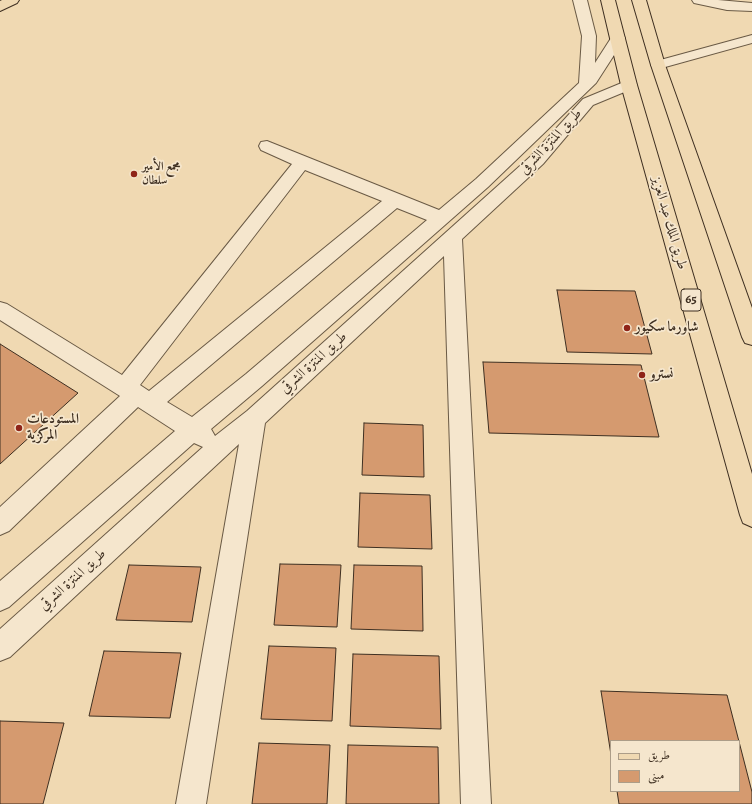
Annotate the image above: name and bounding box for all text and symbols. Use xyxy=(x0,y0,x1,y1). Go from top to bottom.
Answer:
street label: طريق المنتزة الشرقي xyxy=(516,106,586,178)
place label: مجمع الأمير سلطان xyxy=(142,160,180,188)
marker: مجمع الأمير سلطان xyxy=(129,169,139,179)
street label: طريق الملك عبد العزيز xyxy=(648,175,690,271)
road number: 65 xyxy=(681,289,701,311)
place label: شاورما سكيور xyxy=(635,320,698,336)
marker: شاورما سكيور xyxy=(622,323,632,333)
street label: طريق المنتزة الشرقي xyxy=(277,329,351,397)
place label: نسترو xyxy=(650,367,673,383)
marker: نسترو xyxy=(637,370,647,380)
place label: المستودعات المركزية xyxy=(27,412,79,444)
marker: المستودعات المركزية xyxy=(14,423,24,433)
street label: طريق المنتزة الشرقي xyxy=(36,546,110,614)
legend xyxy=(610,740,740,792)
text: طريق xyxy=(648,747,670,763)
text: مبنى xyxy=(648,767,664,783)

